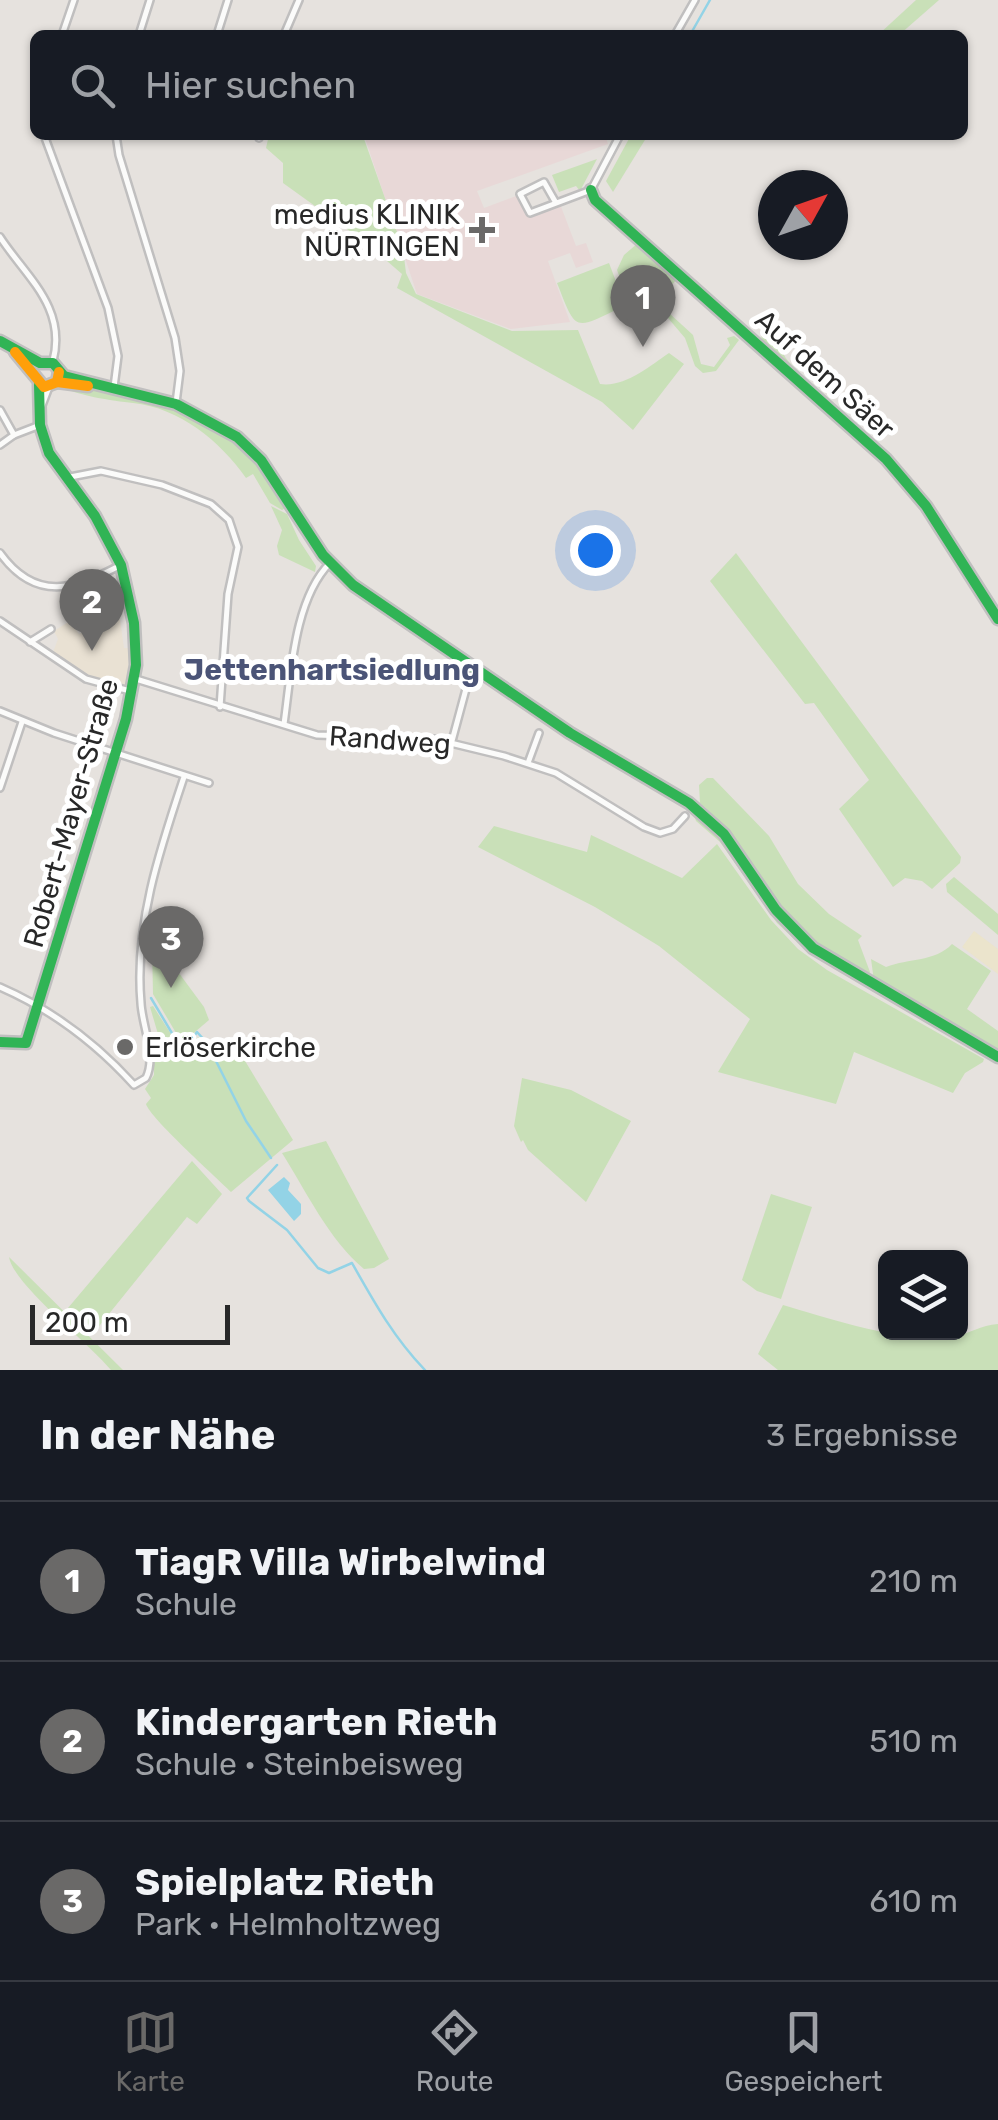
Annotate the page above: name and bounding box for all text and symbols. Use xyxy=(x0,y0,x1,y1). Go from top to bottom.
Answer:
search box xyxy=(30,30,968,140)
icon: search xyxy=(65,58,120,113)
text: Hier suchen xyxy=(145,62,356,108)
north arrow xyxy=(758,170,848,260)
place label: medius KLINIK NÜRTINGEN xyxy=(274,198,460,263)
marker: medius KLINIK NÜRTINGEN xyxy=(469,217,495,243)
pin: 1 xyxy=(610,264,676,347)
street label: Auf dem Säer xyxy=(749,303,902,445)
your location xyxy=(570,525,621,576)
pin: 2 xyxy=(59,568,124,651)
district label: Jettenhartsiedlung xyxy=(184,652,480,688)
street label: Robert-Mayer-Straße xyxy=(17,675,125,951)
street label: Randweg xyxy=(328,719,452,761)
pin: 3 xyxy=(138,906,204,988)
place label: Erlöserkirche xyxy=(145,1031,316,1064)
marker: Erlöserkirche xyxy=(114,1036,136,1058)
map controls xyxy=(878,1250,968,1340)
button: layers xyxy=(878,1250,968,1340)
scale bar xyxy=(30,1300,230,1344)
text: 200 m xyxy=(45,1306,129,1339)
text: In der Nähe xyxy=(40,1410,275,1460)
text: 3 Ergebnisse xyxy=(766,1416,958,1454)
text: TiagR Villa Wirbelwind xyxy=(135,1539,546,1585)
text: 1 xyxy=(65,1562,80,1600)
text: 210 m xyxy=(869,1562,958,1600)
text: Schule xyxy=(135,1585,237,1623)
text: Kindergarten Rieth xyxy=(135,1699,498,1745)
text: 2 xyxy=(62,1722,83,1760)
text: 510 m xyxy=(869,1722,958,1760)
text: Schule · Steinbeisweg xyxy=(135,1745,464,1783)
text: Spielplatz Rieth xyxy=(135,1859,435,1905)
text: 3 xyxy=(62,1882,83,1920)
text: 610 m xyxy=(869,1882,958,1920)
text: Park · Helmholtzweg xyxy=(135,1905,441,1943)
tab: Karte xyxy=(115,2005,185,2098)
tab: Route xyxy=(416,2005,494,2098)
tab: Gespeichert xyxy=(725,2005,883,2098)

